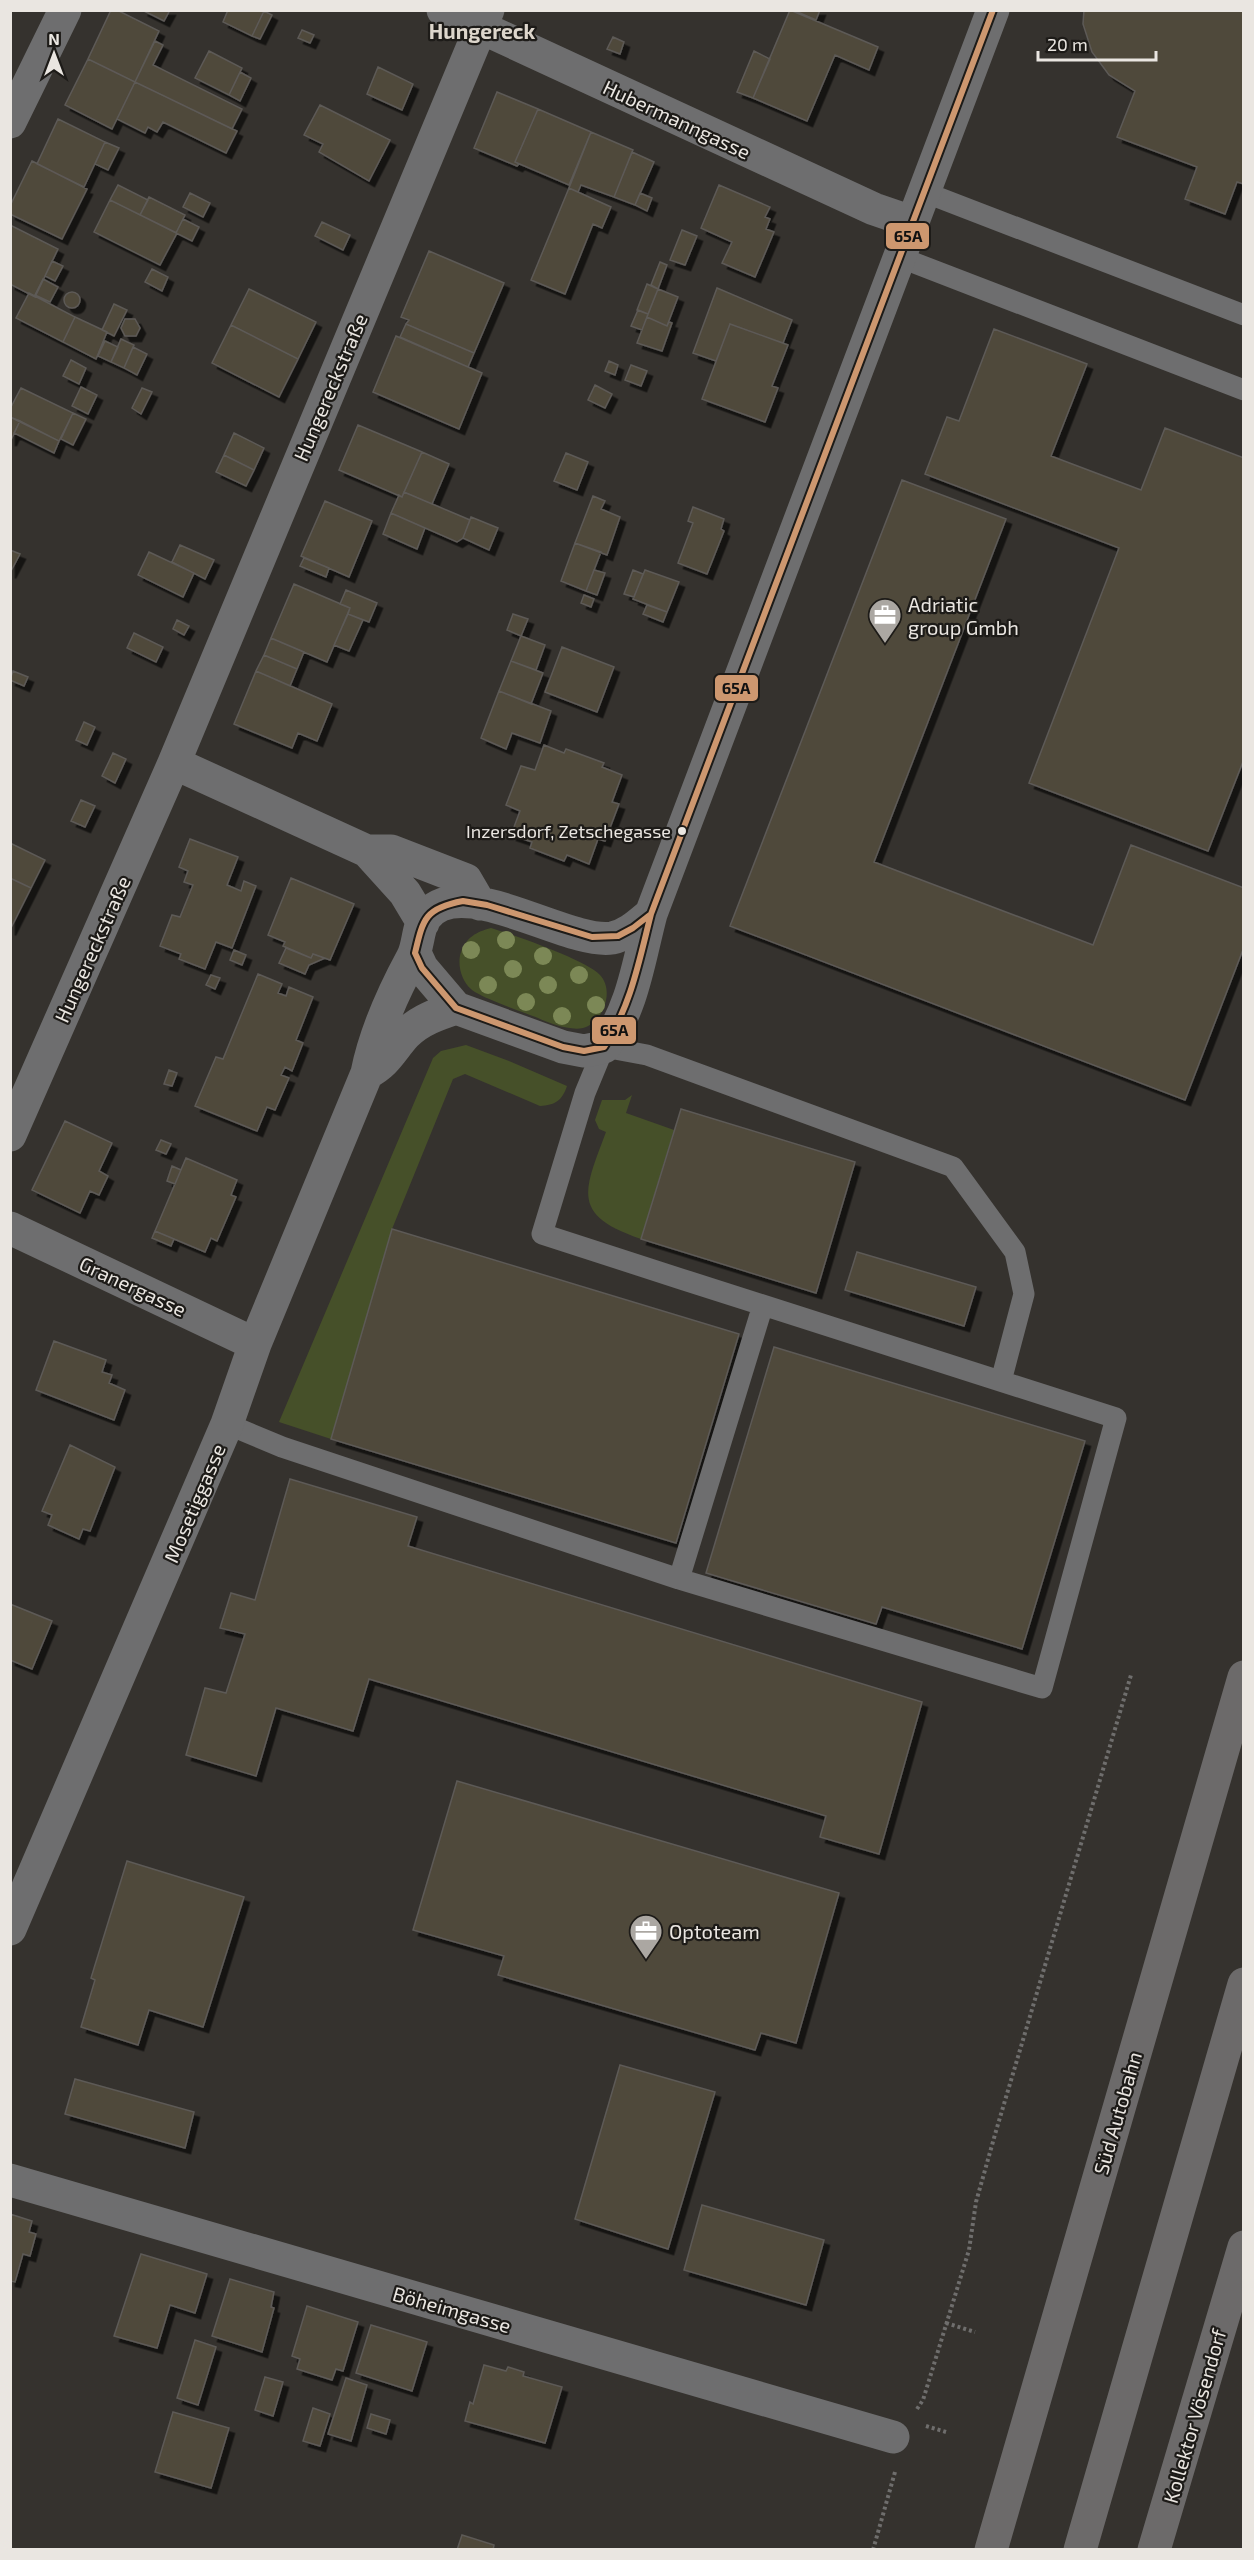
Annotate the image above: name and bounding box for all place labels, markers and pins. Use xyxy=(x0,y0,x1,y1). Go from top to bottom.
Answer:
place label: Adriatic group Gmbh xyxy=(908,592,1019,639)
office icon: Adriatic group Gmbh xyxy=(867,597,903,644)
place label: Inzersdorf, Zetschegasse xyxy=(466,820,671,842)
marker: Inzersdorf, Zetschegasse xyxy=(676,825,688,837)
office icon: Optoteam xyxy=(628,1913,664,1960)
place label: Optoteam xyxy=(669,1919,760,1943)

